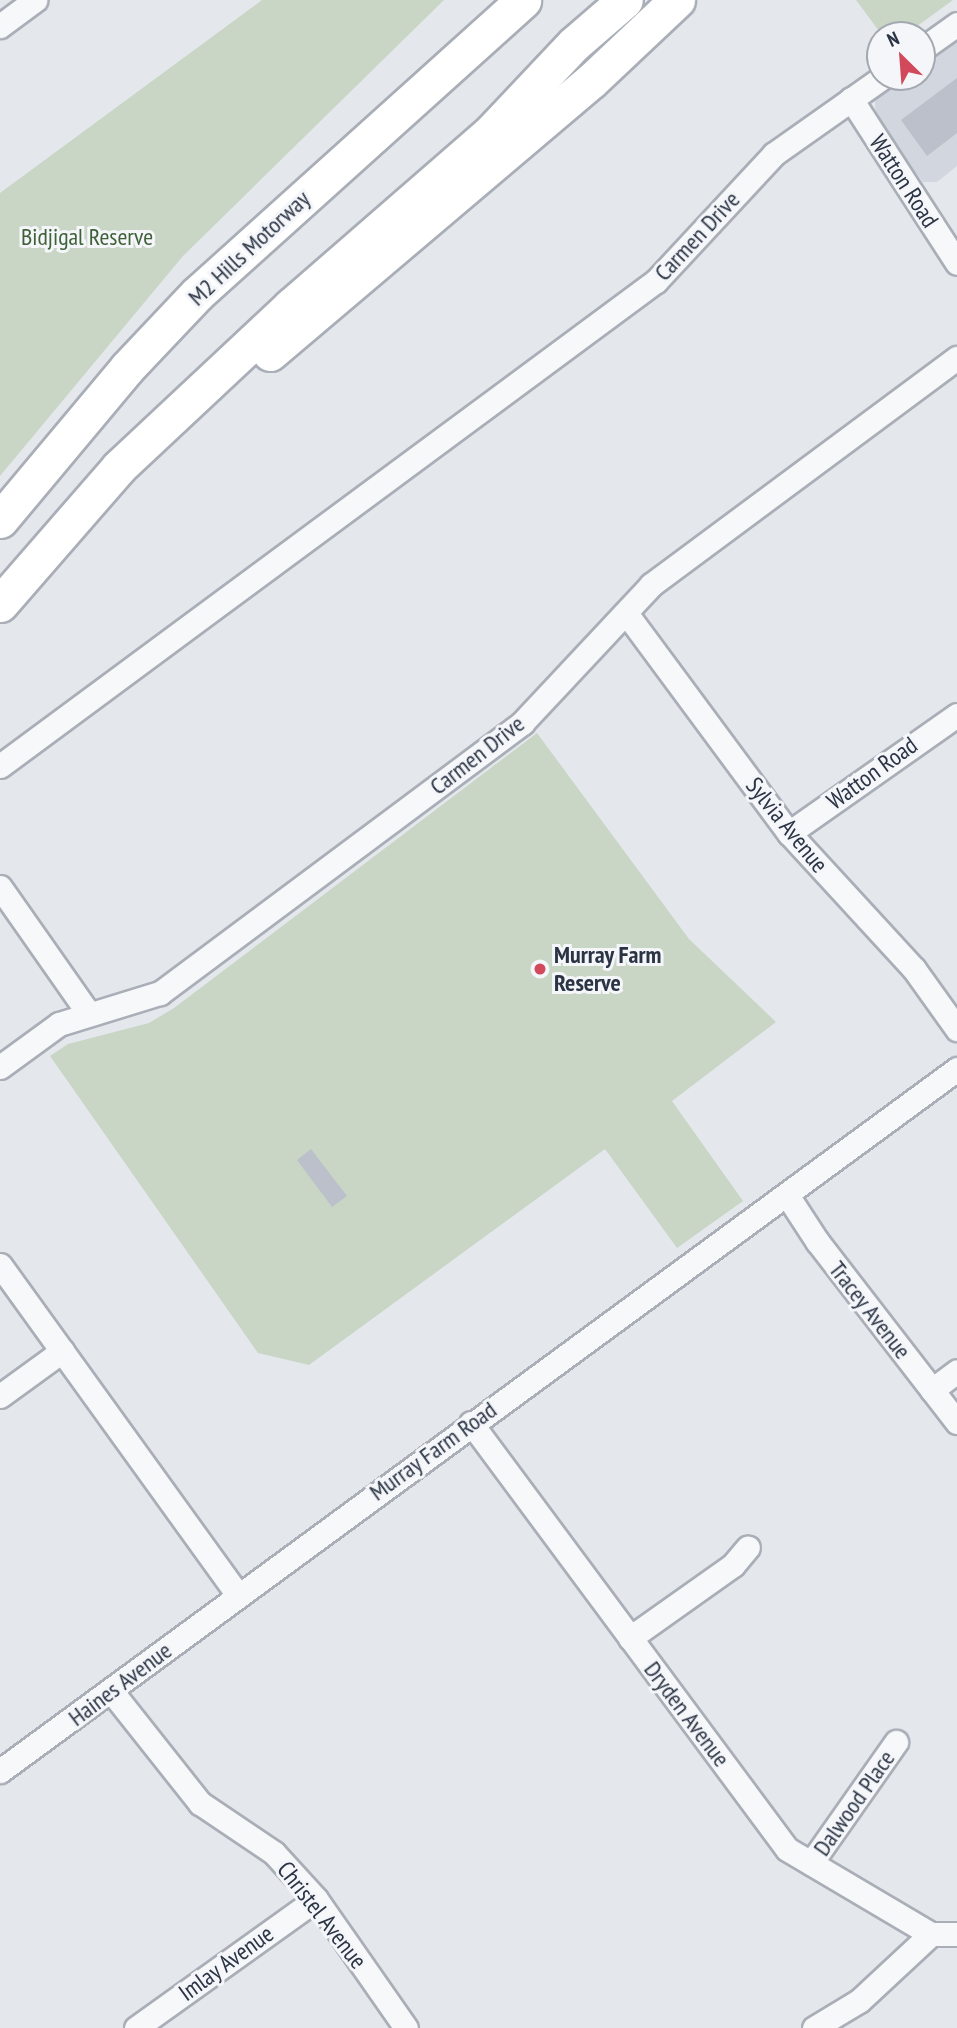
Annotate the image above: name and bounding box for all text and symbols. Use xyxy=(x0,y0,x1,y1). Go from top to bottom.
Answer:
north arrow xyxy=(866,21,936,91)
text: N xyxy=(883,26,903,52)
street label: Watton Road xyxy=(863,129,945,233)
street label: M2 Hills Motorway xyxy=(182,184,316,312)
street label: Carmen Drive xyxy=(648,185,746,287)
park label: Bidjigal Reserve xyxy=(21,223,153,251)
street label: Carmen Drive xyxy=(424,709,530,801)
street label: Watton Road xyxy=(821,731,923,815)
street label: Sylvia Avenue xyxy=(740,771,834,879)
place label: Murray Farm Reserve xyxy=(554,941,662,997)
marker: Murray Farm Reserve xyxy=(532,961,548,977)
street label: Tracey Avenue xyxy=(823,1255,917,1365)
street label: Murray Farm Road xyxy=(364,1395,502,1507)
street label: Haines Avenue xyxy=(63,1636,177,1732)
street label: Dryden Avenue xyxy=(638,1655,736,1773)
street label: Dalwood Place xyxy=(807,1745,901,1861)
street label: Christel Avenue xyxy=(271,1855,373,1975)
street label: Imlay Avenue xyxy=(173,1919,279,2007)

